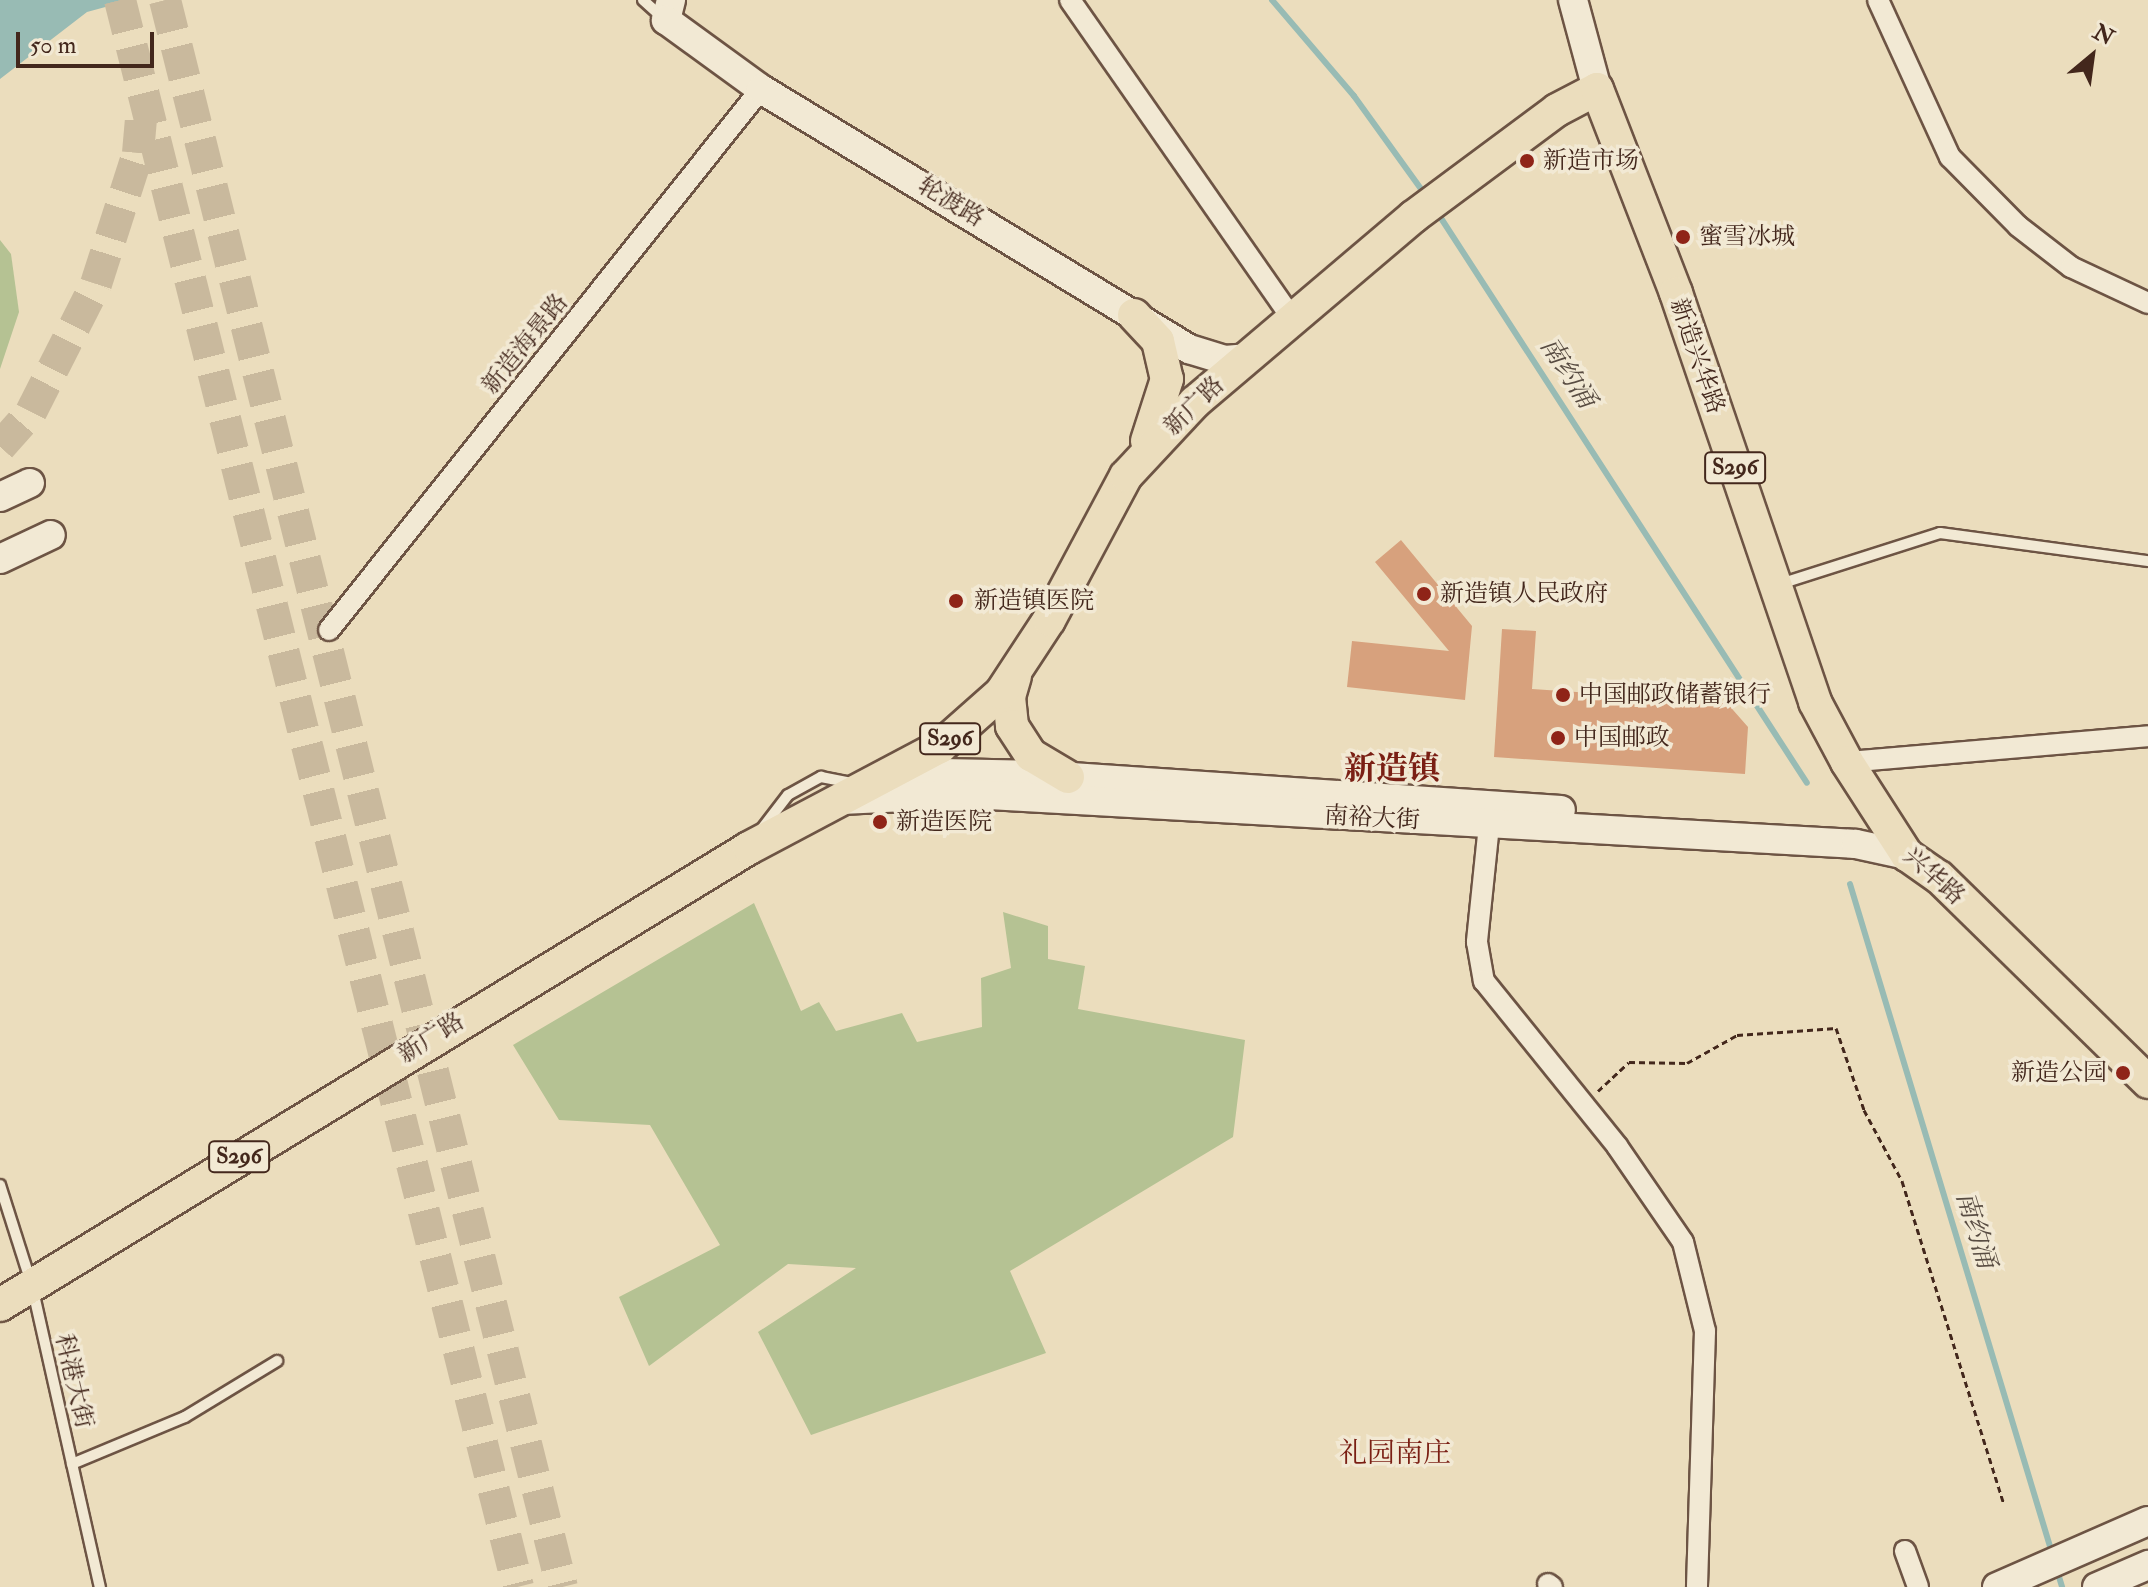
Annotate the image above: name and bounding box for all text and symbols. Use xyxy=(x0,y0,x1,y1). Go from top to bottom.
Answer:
scale bar xyxy=(20,16,158,66)
north arrow xyxy=(2052,16,2132,96)
text: N xyxy=(2088,18,2119,52)
text: 50 m xyxy=(30,30,76,61)
place label: 新造市场 xyxy=(1543,147,1639,175)
marker: 新造市场 xyxy=(1518,152,1536,170)
street label: 轮渡路 xyxy=(913,171,989,233)
place label: 蜜雪冰城 xyxy=(1699,223,1795,251)
marker: 蜜雪冰城 xyxy=(1674,228,1692,246)
street label: 新造海景路 xyxy=(476,288,574,400)
street label: 新造兴华路 xyxy=(1664,295,1730,417)
water label: 南约涌 xyxy=(1533,332,1601,414)
street label: 新广路 xyxy=(1158,371,1230,441)
road number: S296 xyxy=(1703,450,1767,486)
place label: 新造镇人民政府 xyxy=(1440,580,1608,608)
marker: 新造镇人民政府 xyxy=(1415,585,1433,603)
place label: 新造镇医院 xyxy=(974,587,1094,615)
marker: 新造镇医院 xyxy=(945,590,967,612)
place label: 中国邮政储蓄银行 xyxy=(1579,681,1771,709)
marker: 中国邮政储蓄银行 xyxy=(1554,686,1572,704)
road number: S296 xyxy=(918,721,982,757)
place label: 中国邮政 xyxy=(1574,724,1670,752)
marker: 中国邮政 xyxy=(1549,729,1567,747)
district label: 新造镇 xyxy=(1344,750,1440,788)
street label: 南裕大街 xyxy=(1323,801,1421,835)
place label: 新造医院 xyxy=(896,808,992,836)
marker: 新造医院 xyxy=(871,813,889,831)
street label: 兴华路 xyxy=(1898,841,1970,911)
street label: 新广路 xyxy=(393,1007,469,1069)
place label: 新造公园 xyxy=(2011,1059,2107,1087)
marker: 新造公园 xyxy=(2114,1064,2132,1082)
road number: S296 xyxy=(207,1139,271,1175)
water label: 南约涌 xyxy=(1949,1188,2001,1272)
street label: 科港大街 xyxy=(49,1331,99,1431)
district label: 礼园南庄 xyxy=(1339,1437,1451,1471)

